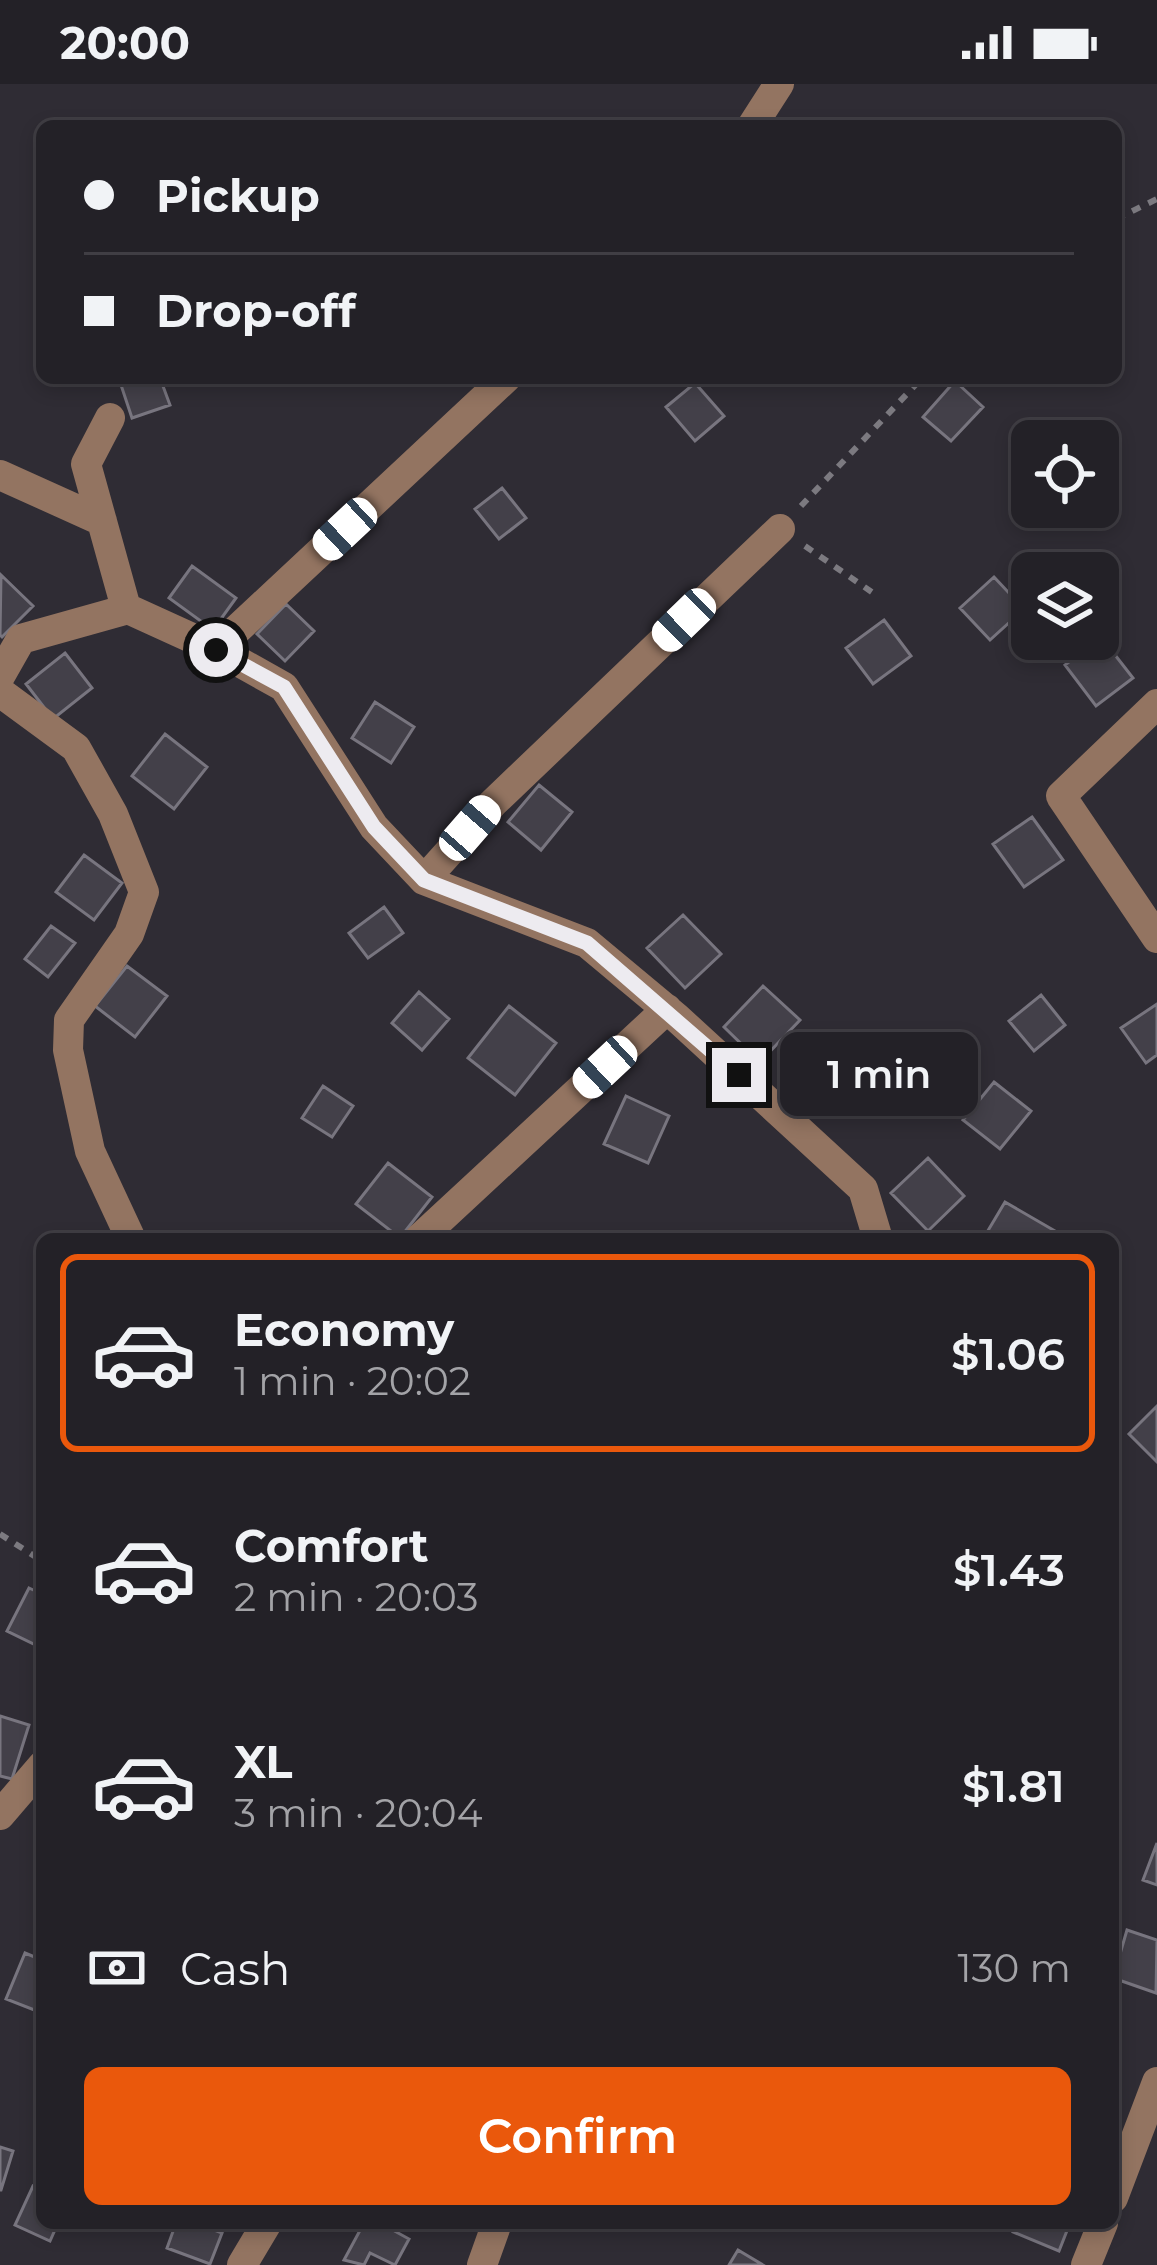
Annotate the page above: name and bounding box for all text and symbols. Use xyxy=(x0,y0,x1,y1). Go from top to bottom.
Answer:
text: 20:00 xyxy=(60,15,190,70)
text: Pickup xyxy=(156,168,320,223)
text: Drop-off xyxy=(156,283,356,338)
map controls xyxy=(1011,420,1119,660)
button: locate xyxy=(1011,420,1119,528)
car xyxy=(306,491,384,567)
button: layers xyxy=(1011,552,1119,660)
car xyxy=(646,582,722,658)
route start xyxy=(189,623,243,677)
car xyxy=(433,789,507,867)
car xyxy=(566,1029,644,1105)
callout: 1 min xyxy=(781,1033,979,1117)
route end xyxy=(712,1048,766,1102)
text: 1 min xyxy=(827,1050,931,1098)
icon: car xyxy=(90,1299,198,1407)
text: Economy xyxy=(234,1302,454,1357)
text: $1.06 xyxy=(951,1326,1065,1381)
text: 1 min · 20:02 xyxy=(234,1357,471,1405)
icon: car xyxy=(90,1515,198,1623)
text: Comfort xyxy=(234,1518,429,1573)
text: $1.43 xyxy=(953,1542,1065,1597)
text: 2 min · 20:03 xyxy=(234,1573,478,1621)
icon: car xyxy=(90,1731,198,1839)
text: XL xyxy=(234,1734,292,1789)
text: $1.81 xyxy=(962,1758,1065,1813)
text: 3 min · 20:04 xyxy=(234,1789,482,1837)
icon: cash xyxy=(84,1935,150,2001)
text: Cash xyxy=(180,1941,291,1996)
text: 130 m xyxy=(958,1944,1071,1992)
button: Confirm xyxy=(84,2067,1071,2205)

